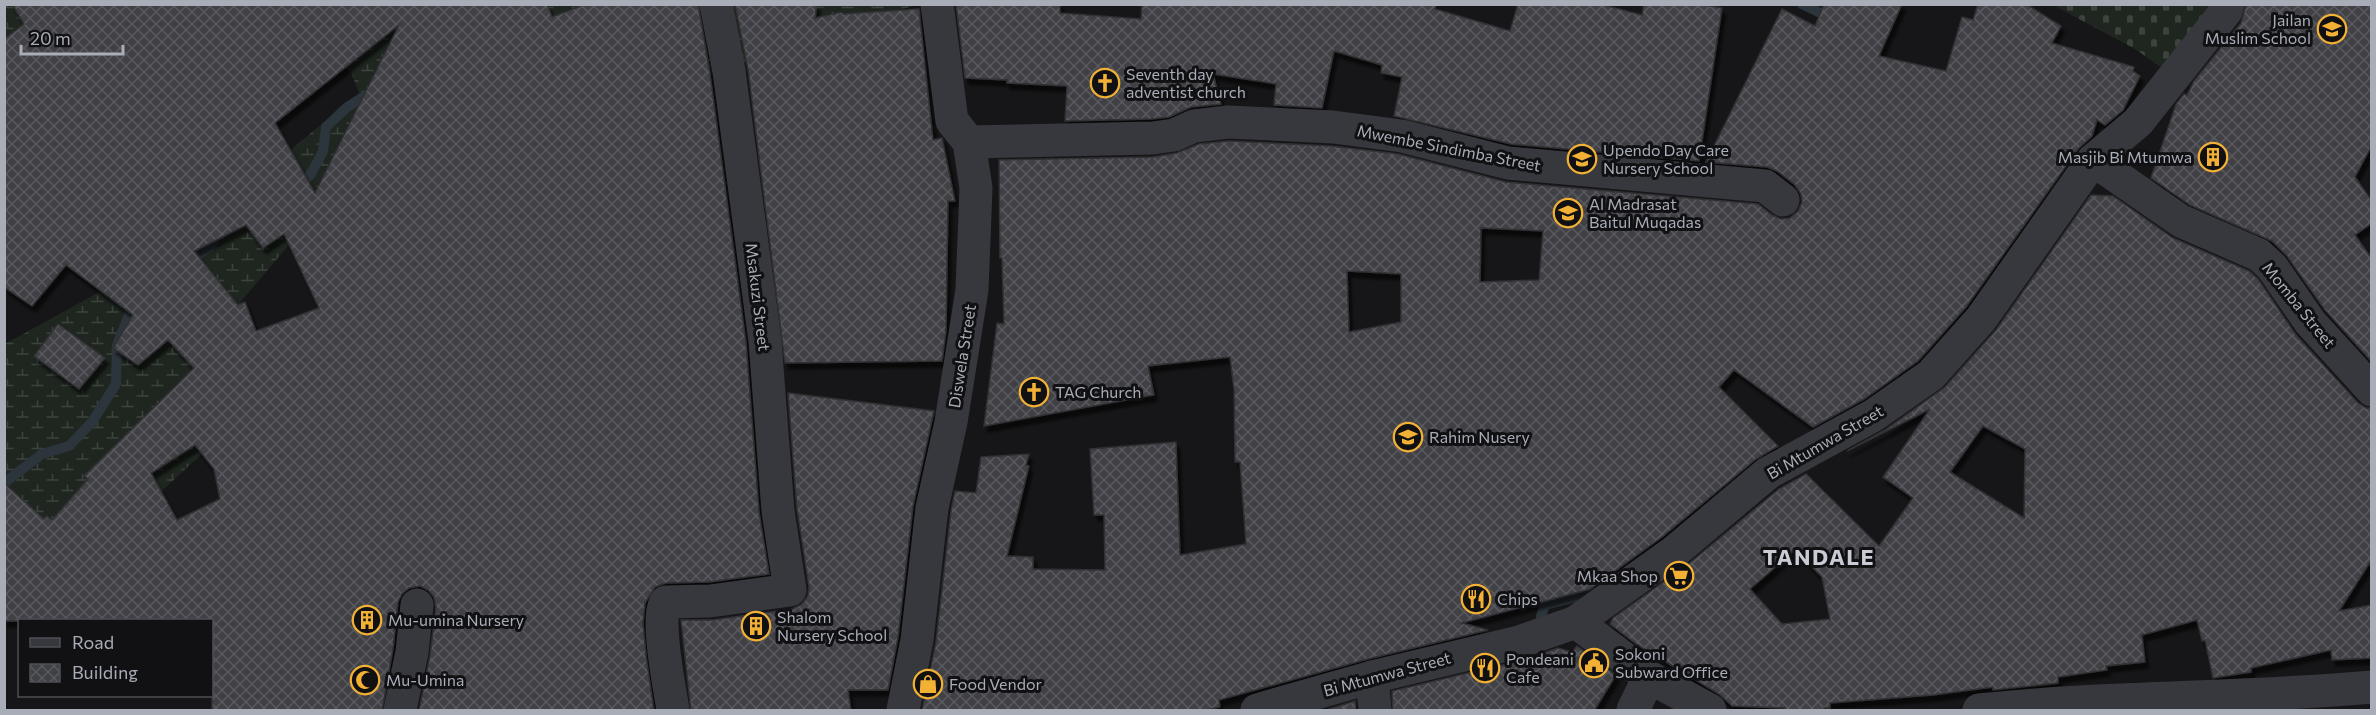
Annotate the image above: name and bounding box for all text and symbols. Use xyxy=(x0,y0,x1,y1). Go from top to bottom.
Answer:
place label: Jailan Muslim School xyxy=(2205,10,2311,47)
school or university icon: Jailan Muslim School xyxy=(2316,13,2348,45)
scale bar xyxy=(21,18,123,56)
text: 20 m xyxy=(30,27,71,49)
place label: Seventh day adventist church xyxy=(1126,64,1246,101)
church icon: Seventh day adventist church xyxy=(1089,67,1121,99)
street label: Mwembe Sindimba Street xyxy=(1356,120,1543,175)
place label: Upendo Day Care Nursery School xyxy=(1603,140,1729,177)
building icon: Masjib Bi Mtumwa xyxy=(2197,141,2229,173)
school or university icon: Upendo Day Care Nursery School xyxy=(1566,143,1598,175)
place label: Masjib Bi Mtumwa xyxy=(2058,147,2192,166)
place label: Al Madrasat Baitul Muqadas xyxy=(1589,194,1701,231)
school or university icon: Al Madrasat Baitul Muqadas xyxy=(1552,197,1584,229)
street label: Msakuzi Street xyxy=(742,242,775,353)
street label: Momba Street xyxy=(2259,258,2340,352)
street label: Diswela Street xyxy=(944,302,979,409)
church icon: TAG Church xyxy=(1018,376,1050,408)
place label: TAG Church xyxy=(1055,382,1141,401)
street label: Bi Mtumwa Street xyxy=(1763,400,1887,483)
school or university icon: Rahim Nusery xyxy=(1392,421,1424,453)
place label: Rahim Nusery xyxy=(1429,427,1530,446)
district label: TANDALE xyxy=(1763,543,1875,570)
supermarket icon: Mkaa Shop xyxy=(1663,560,1695,592)
place label: Mkaa Shop xyxy=(1577,566,1658,585)
restaurant icon: Chips xyxy=(1460,583,1492,615)
place label: Chips xyxy=(1497,589,1538,608)
building icon: Mu-umina Nursery xyxy=(351,604,383,636)
place label: Shalom Nursery School xyxy=(777,607,887,644)
place label: Mu-umina Nursery xyxy=(388,610,524,629)
building icon: Shalom Nursery School xyxy=(740,610,772,642)
legend xyxy=(18,619,213,697)
text: Road xyxy=(72,631,114,653)
place label: Sokoni Subward Office xyxy=(1615,644,1728,681)
street label: Bi Mtumwa Street xyxy=(1321,647,1453,700)
public building icon: Sokoni Subward Office xyxy=(1578,647,1610,679)
place label: Pondeani Cafe xyxy=(1506,649,1574,686)
restaurant icon: Pondeani Cafe xyxy=(1469,652,1501,684)
text: Building xyxy=(72,661,138,683)
mosque icon: Mu-Umina xyxy=(349,664,381,696)
shop icon: Food Vendor xyxy=(912,668,944,700)
place label: Mu-Umina xyxy=(386,670,464,689)
place label: Food Vendor xyxy=(949,674,1043,693)

